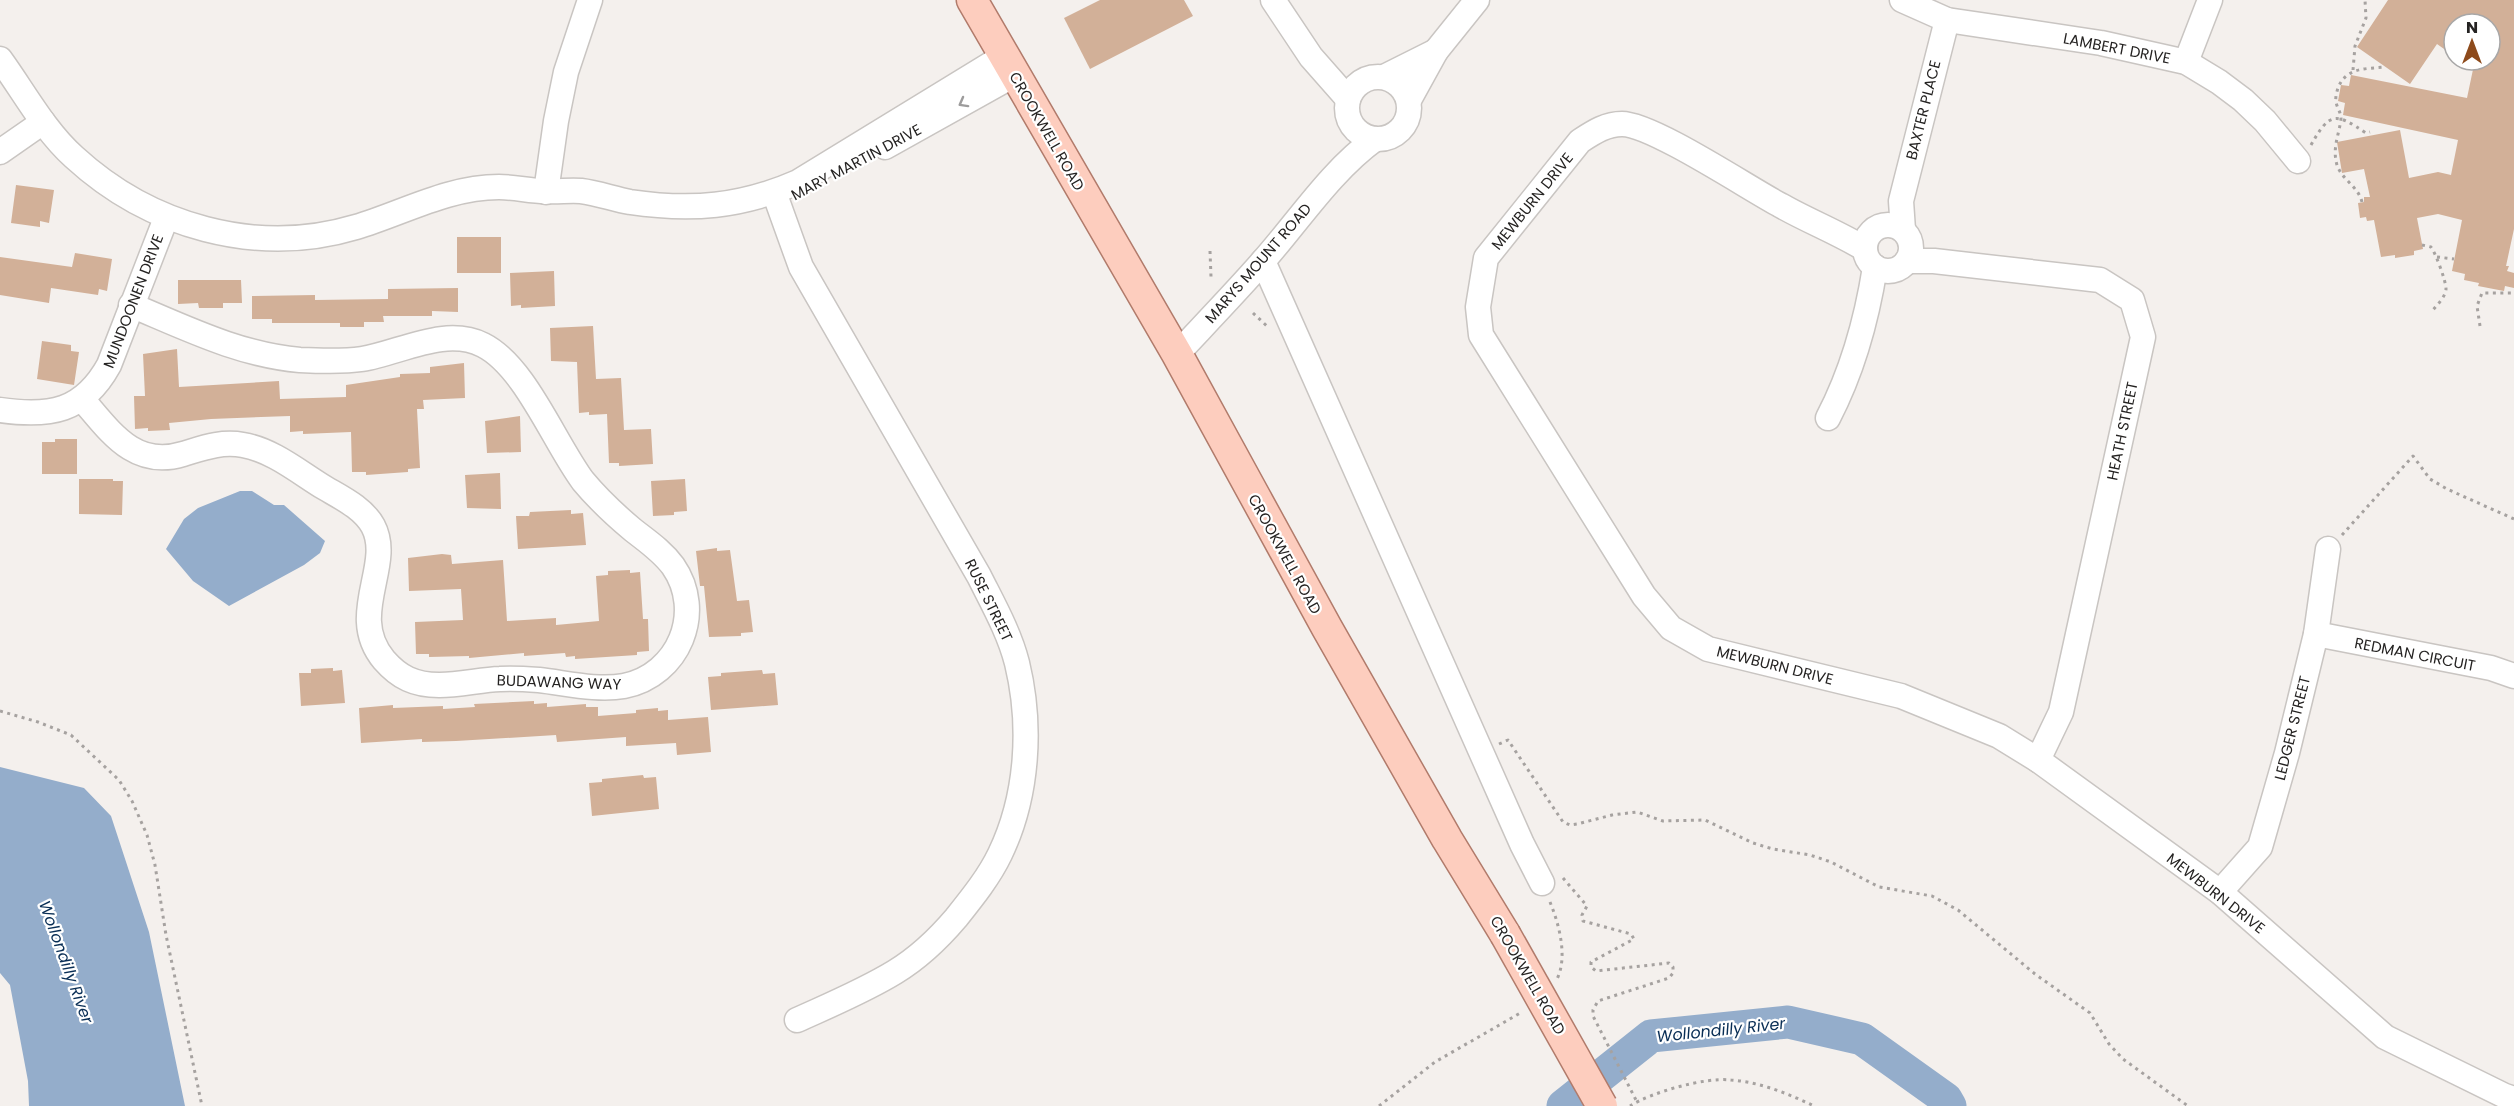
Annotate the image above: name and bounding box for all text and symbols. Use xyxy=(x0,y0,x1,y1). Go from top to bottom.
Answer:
north arrow xyxy=(2442,12,2502,72)
text: N xyxy=(2466,16,2478,39)
street label: LAMBERT DRIVE xyxy=(2062,27,2172,69)
street label: BAXTER PLACE xyxy=(1900,58,1946,162)
street label: CROOKWELL ROAD xyxy=(1004,68,1090,194)
one-way arrow xyxy=(959,96,969,108)
street label: MARY MARTIN DRIVE xyxy=(787,119,925,205)
street label: MEWBURN DRIVE xyxy=(1486,148,1578,254)
street label: MARYS MOUNT ROAD xyxy=(1200,198,1316,328)
street label: MUNDOONEN DRIVE xyxy=(98,231,168,371)
street label: HEATH STREET xyxy=(2101,380,2143,482)
street label: CROOKWELL ROAD xyxy=(1243,490,1327,618)
street label: RUSE STREET xyxy=(960,555,1018,645)
street label: REDMAN CIRCUIT xyxy=(2353,632,2477,676)
street label: MEWBURN DRIVE xyxy=(1714,640,1836,690)
street label: BUDAWANG WAY xyxy=(496,669,622,695)
street label: LEDGER STREET xyxy=(2269,674,2315,782)
street label: MEWBURN DRIVE xyxy=(2162,848,2270,938)
water label: Wollondilly River xyxy=(33,897,99,1028)
street label: CROOKWELL ROAD xyxy=(1485,912,1571,1038)
water label: Wollondilly River xyxy=(1656,1012,1787,1048)

